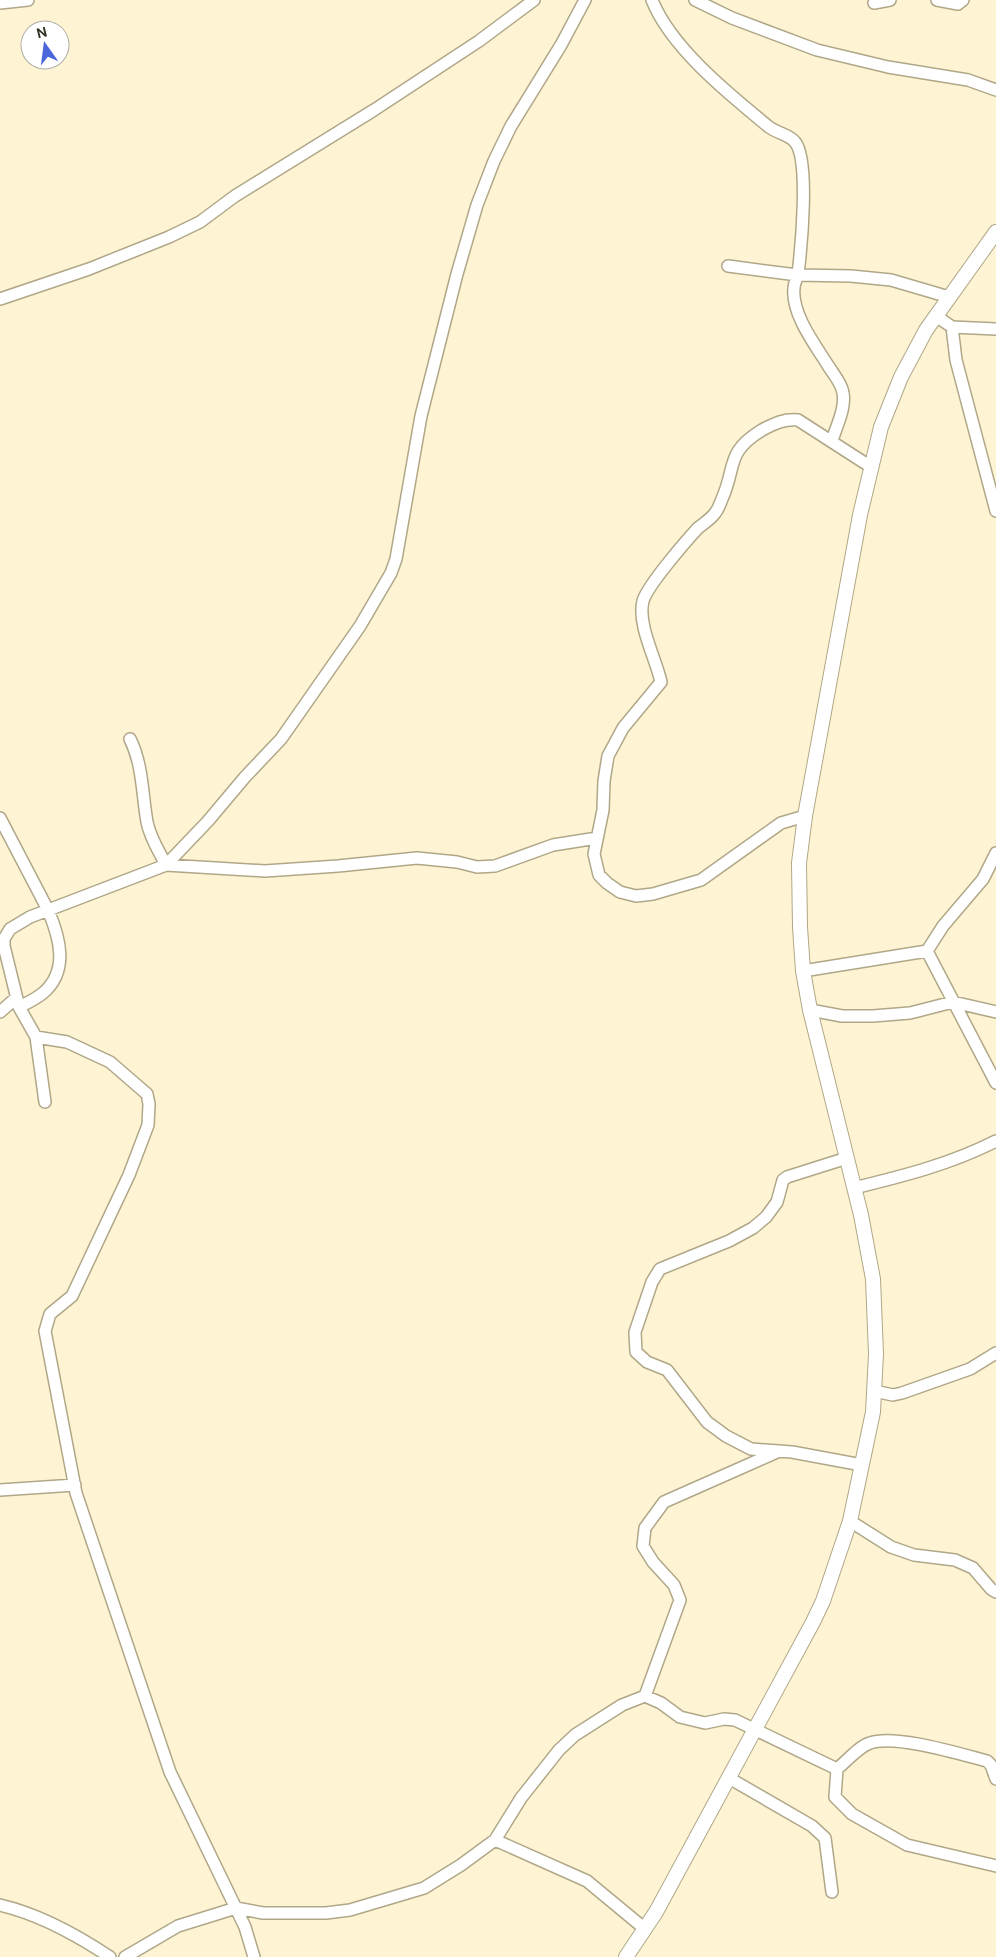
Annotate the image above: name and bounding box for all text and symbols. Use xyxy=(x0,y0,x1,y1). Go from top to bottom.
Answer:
north arrow xyxy=(20,20,70,70)
text: N xyxy=(35,22,49,42)

